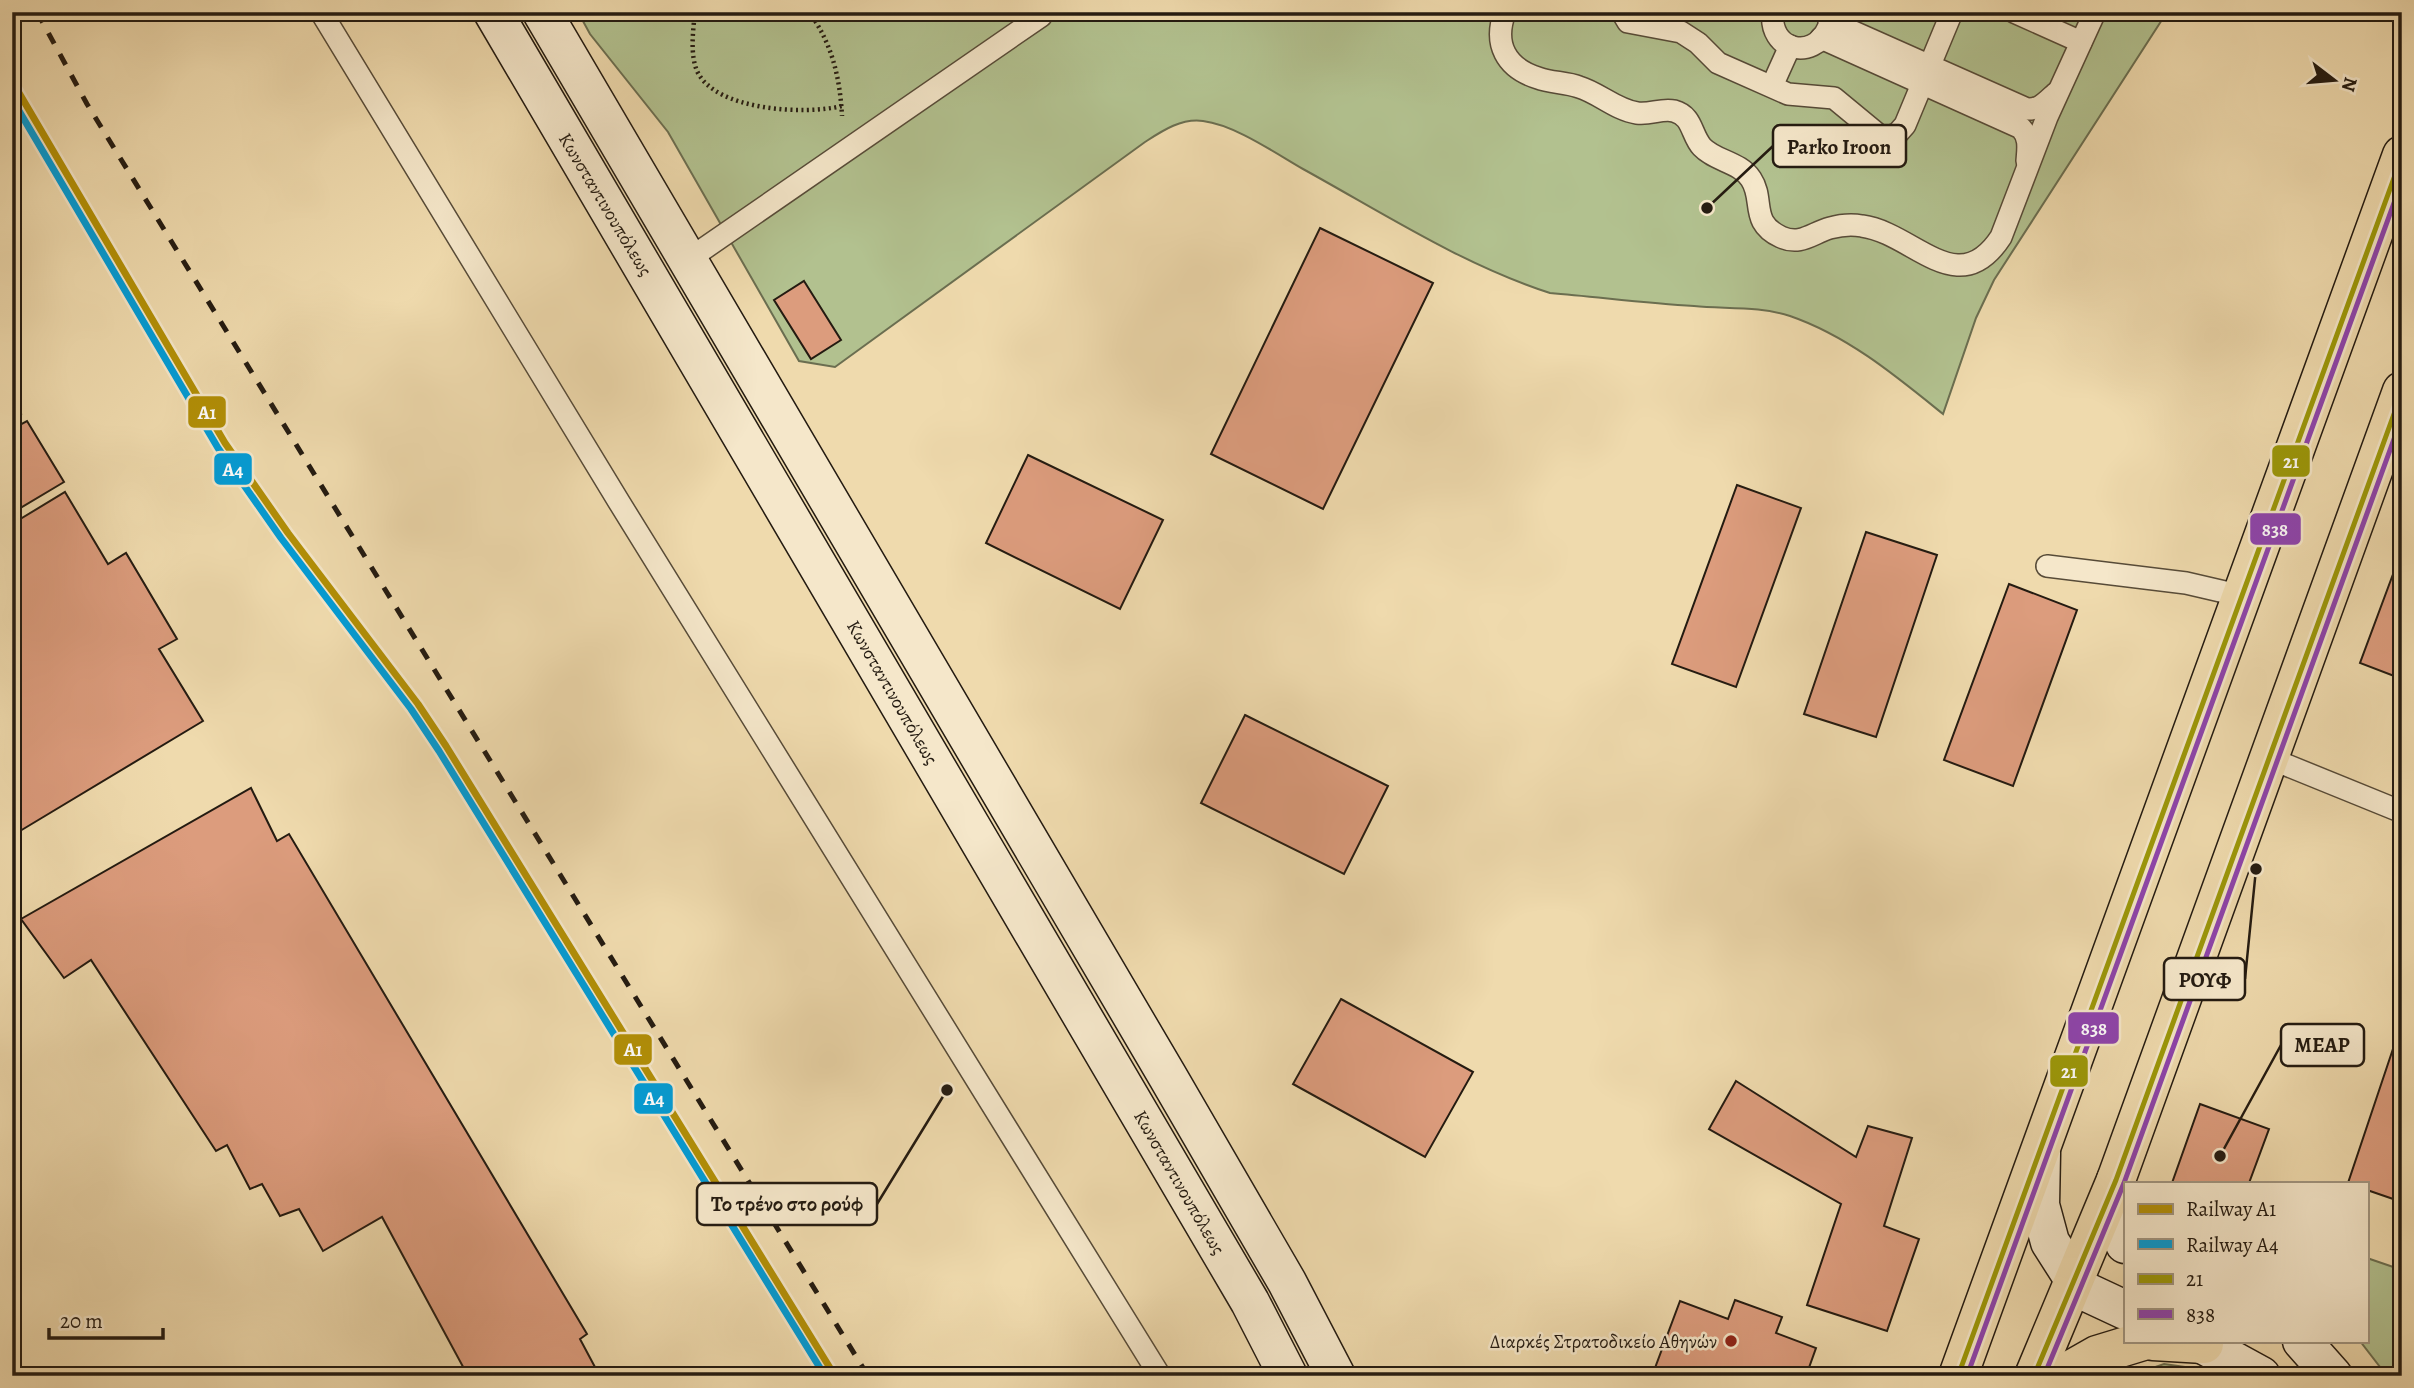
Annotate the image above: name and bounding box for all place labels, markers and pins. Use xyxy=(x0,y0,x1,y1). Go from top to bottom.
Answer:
callout: Parko Iroon xyxy=(1773,125,1906,167)
callout: ΡΟΥΦ xyxy=(2164,958,2245,1000)
callout: MEAP xyxy=(2281,1024,2364,1066)
callout: Το τρένο στο ρούφ xyxy=(697,1183,877,1225)
place label: Διαρκές Στρατοδικείο Αθηνών xyxy=(1490,1329,1717,1355)
marker: Διαρκές Στρατοδικείο Αθηνών xyxy=(1723,1333,1739,1349)

